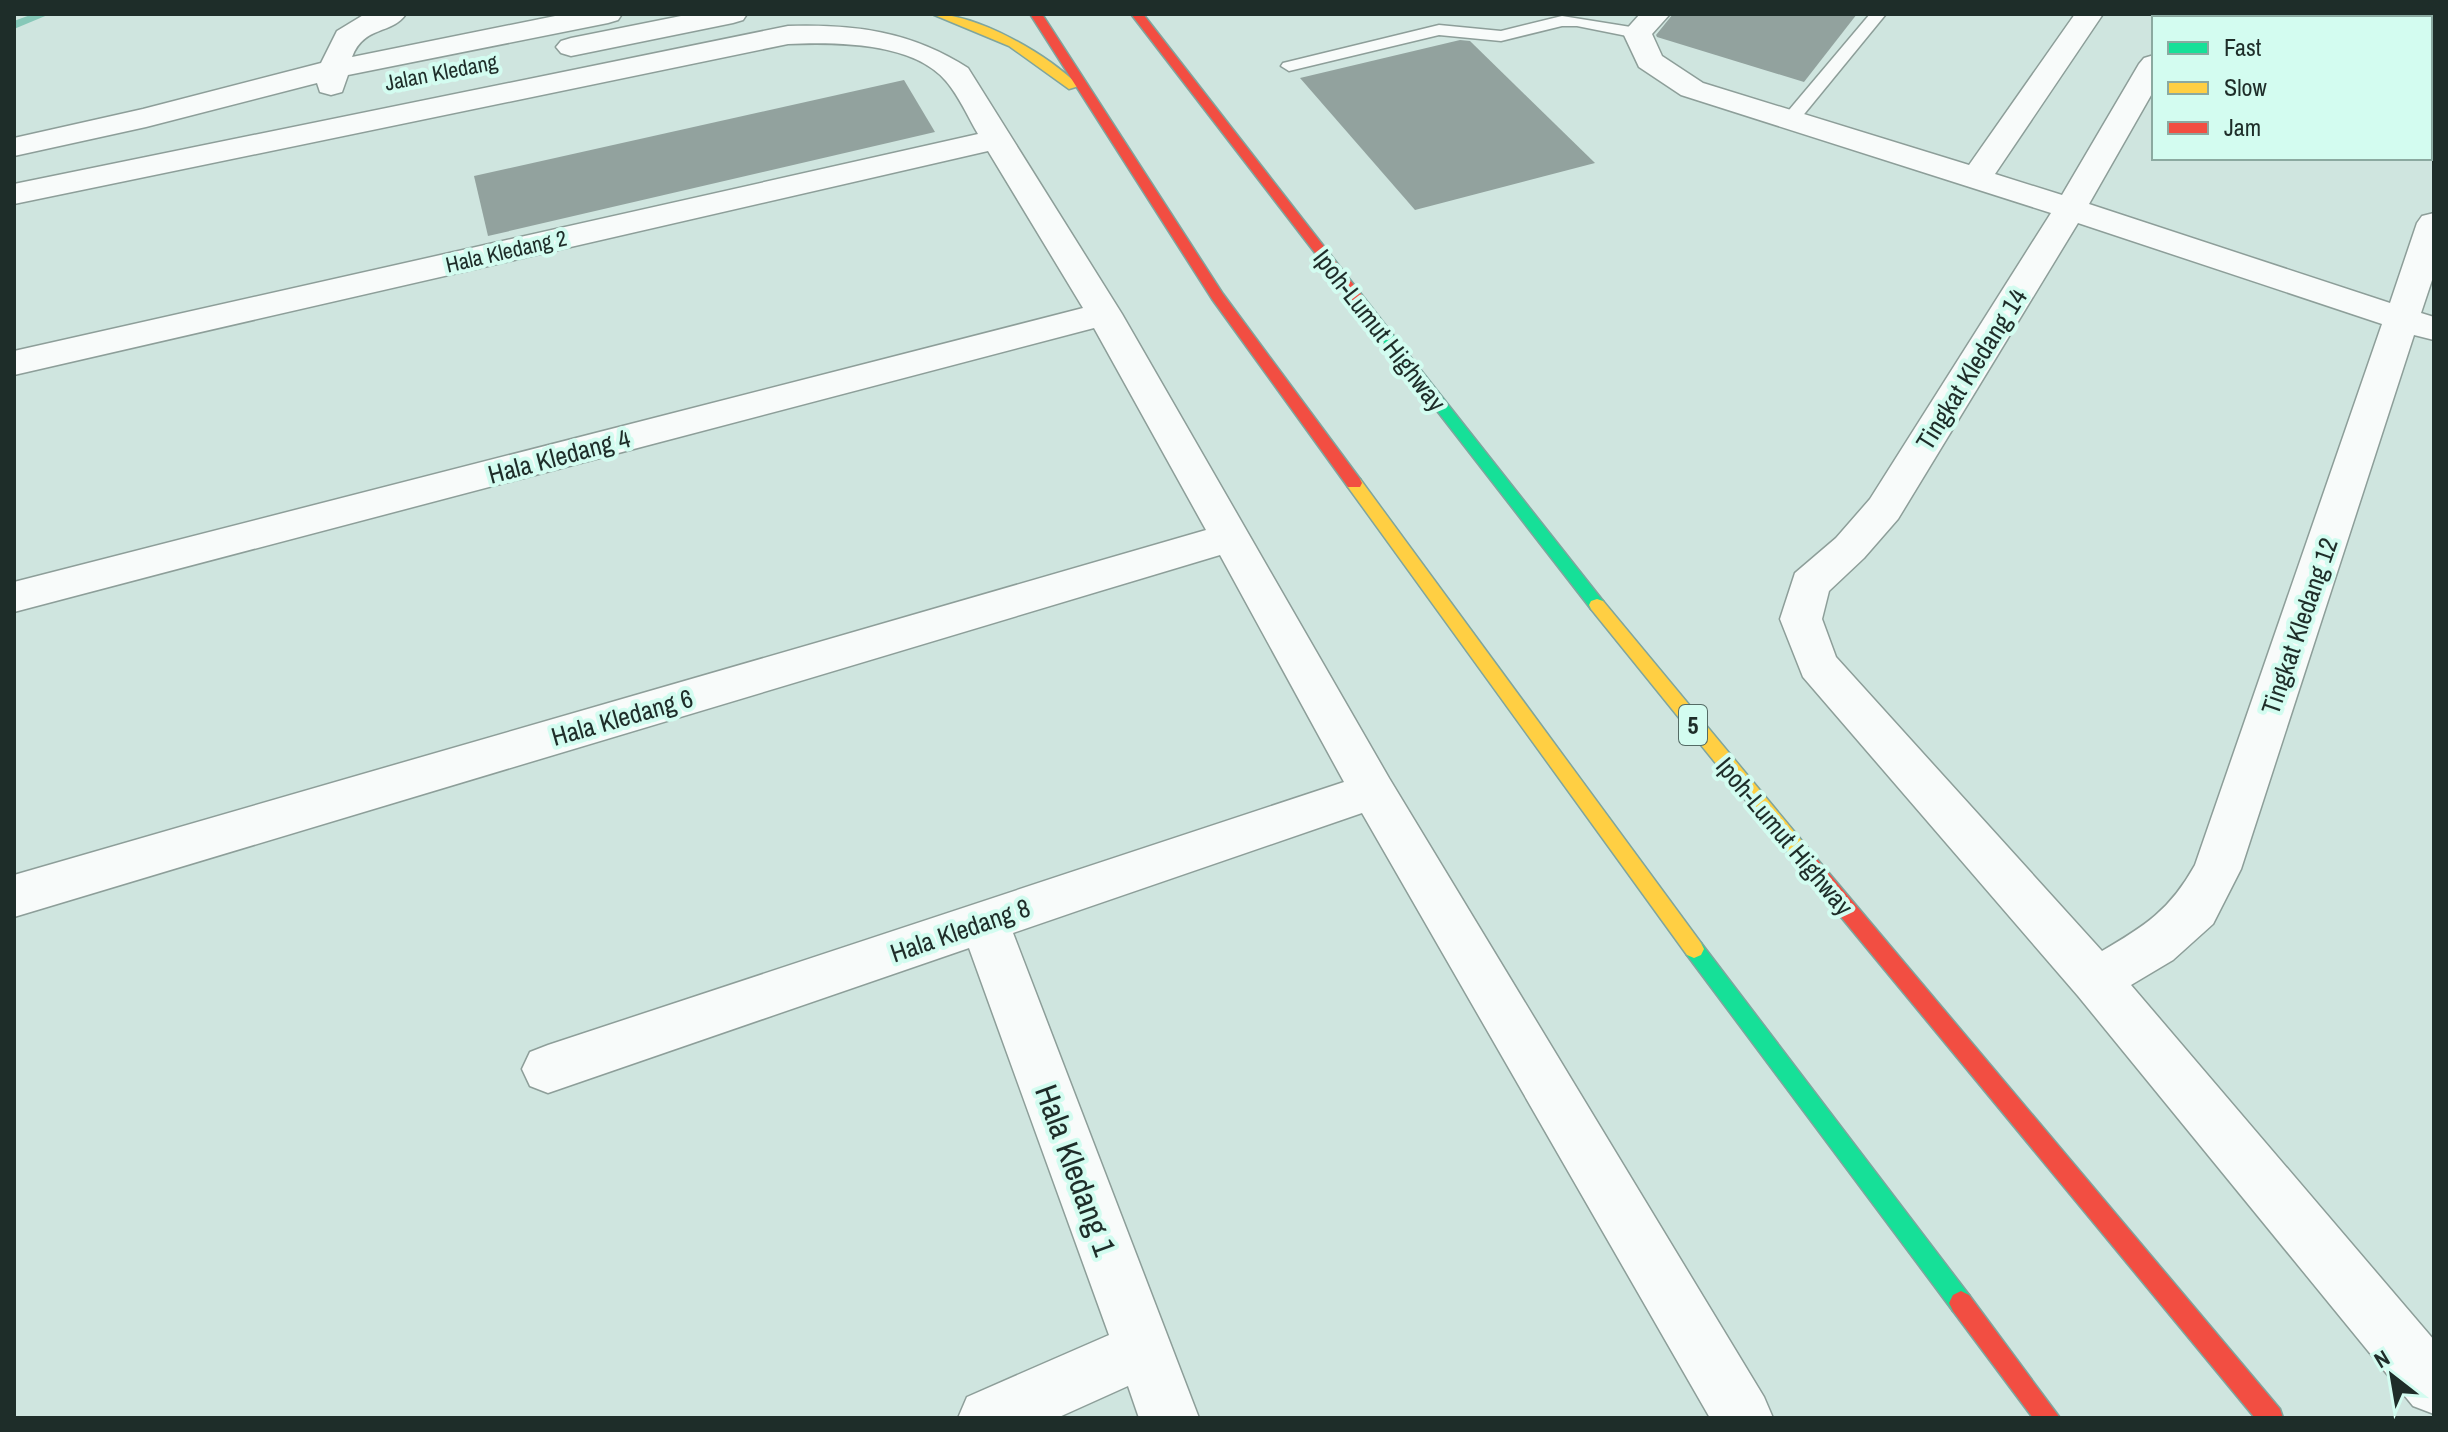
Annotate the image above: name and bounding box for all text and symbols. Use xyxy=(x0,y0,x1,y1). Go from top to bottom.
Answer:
legend xyxy=(2152,16,2432,160)
text: Fast xyxy=(2224,31,2262,63)
street label: Jalan Kledang xyxy=(382,46,500,98)
text: Slow xyxy=(2224,71,2267,103)
text: Jam xyxy=(2224,111,2261,143)
street label: Hala Kledang 2 xyxy=(443,223,569,279)
street label: Ipoh-Lumut Highway xyxy=(1306,242,1455,419)
street label: Tingkat Kledang 14 xyxy=(1907,281,2035,456)
street label: Hala Kledang 4 xyxy=(484,420,634,492)
street label: Tingkat Kledang 12 xyxy=(2252,533,2346,719)
street label: Hala Kledang 6 xyxy=(547,680,697,754)
road number: 5 xyxy=(1679,705,1707,745)
street label: Ipoh-Lumut Highway xyxy=(1708,749,1862,923)
street label: Hala Kledang 8 xyxy=(885,890,1035,970)
street label: Hala Kledang 1 xyxy=(1025,1078,1127,1262)
north arrow xyxy=(2352,1336,2432,1416)
text: N xyxy=(2368,1343,2395,1375)

